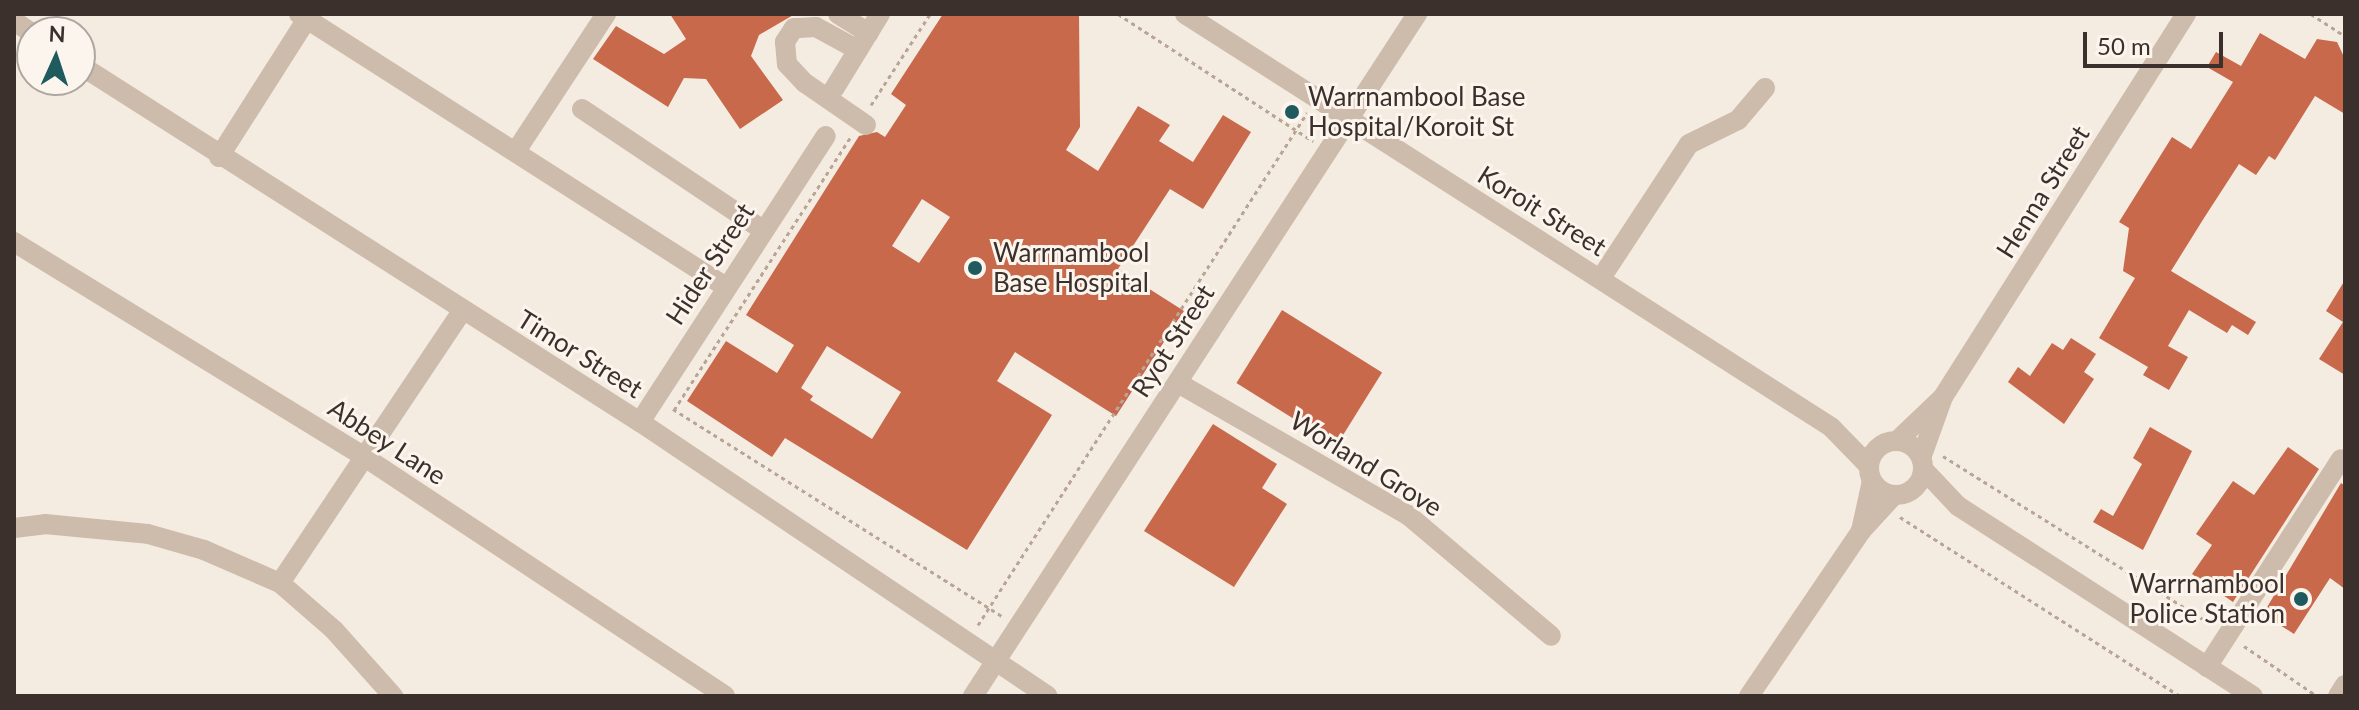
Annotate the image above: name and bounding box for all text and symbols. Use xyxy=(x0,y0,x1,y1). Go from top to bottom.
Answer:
north arrow xyxy=(16,16,96,96)
scale bar xyxy=(2087,16,2227,66)
text: N xyxy=(48,20,66,47)
text: 50 m xyxy=(2097,31,2151,60)
place label: Warrnambool Base Hospital/Koroit St xyxy=(1308,81,1525,142)
marker: Warrnambool Base Hospital/Koroit St xyxy=(1283,103,1301,121)
street label: Henna Street xyxy=(1990,120,2096,264)
street label: Koroit Street xyxy=(1472,159,1612,263)
street label: Hider Street xyxy=(659,197,761,331)
place label: Warrnambool Base Hospital xyxy=(993,237,1149,298)
marker: Warrnambool Base Hospital xyxy=(964,257,986,279)
street label: Ryot Street xyxy=(1125,279,1221,403)
street label: Timor Street xyxy=(511,303,649,405)
street label: Abbey Lane xyxy=(322,392,452,492)
street label: Worland Grove xyxy=(1284,405,1448,523)
place label: Warrnambool Police Station xyxy=(2129,568,2285,630)
marker: Warrnambool Police Station xyxy=(2292,590,2310,608)

